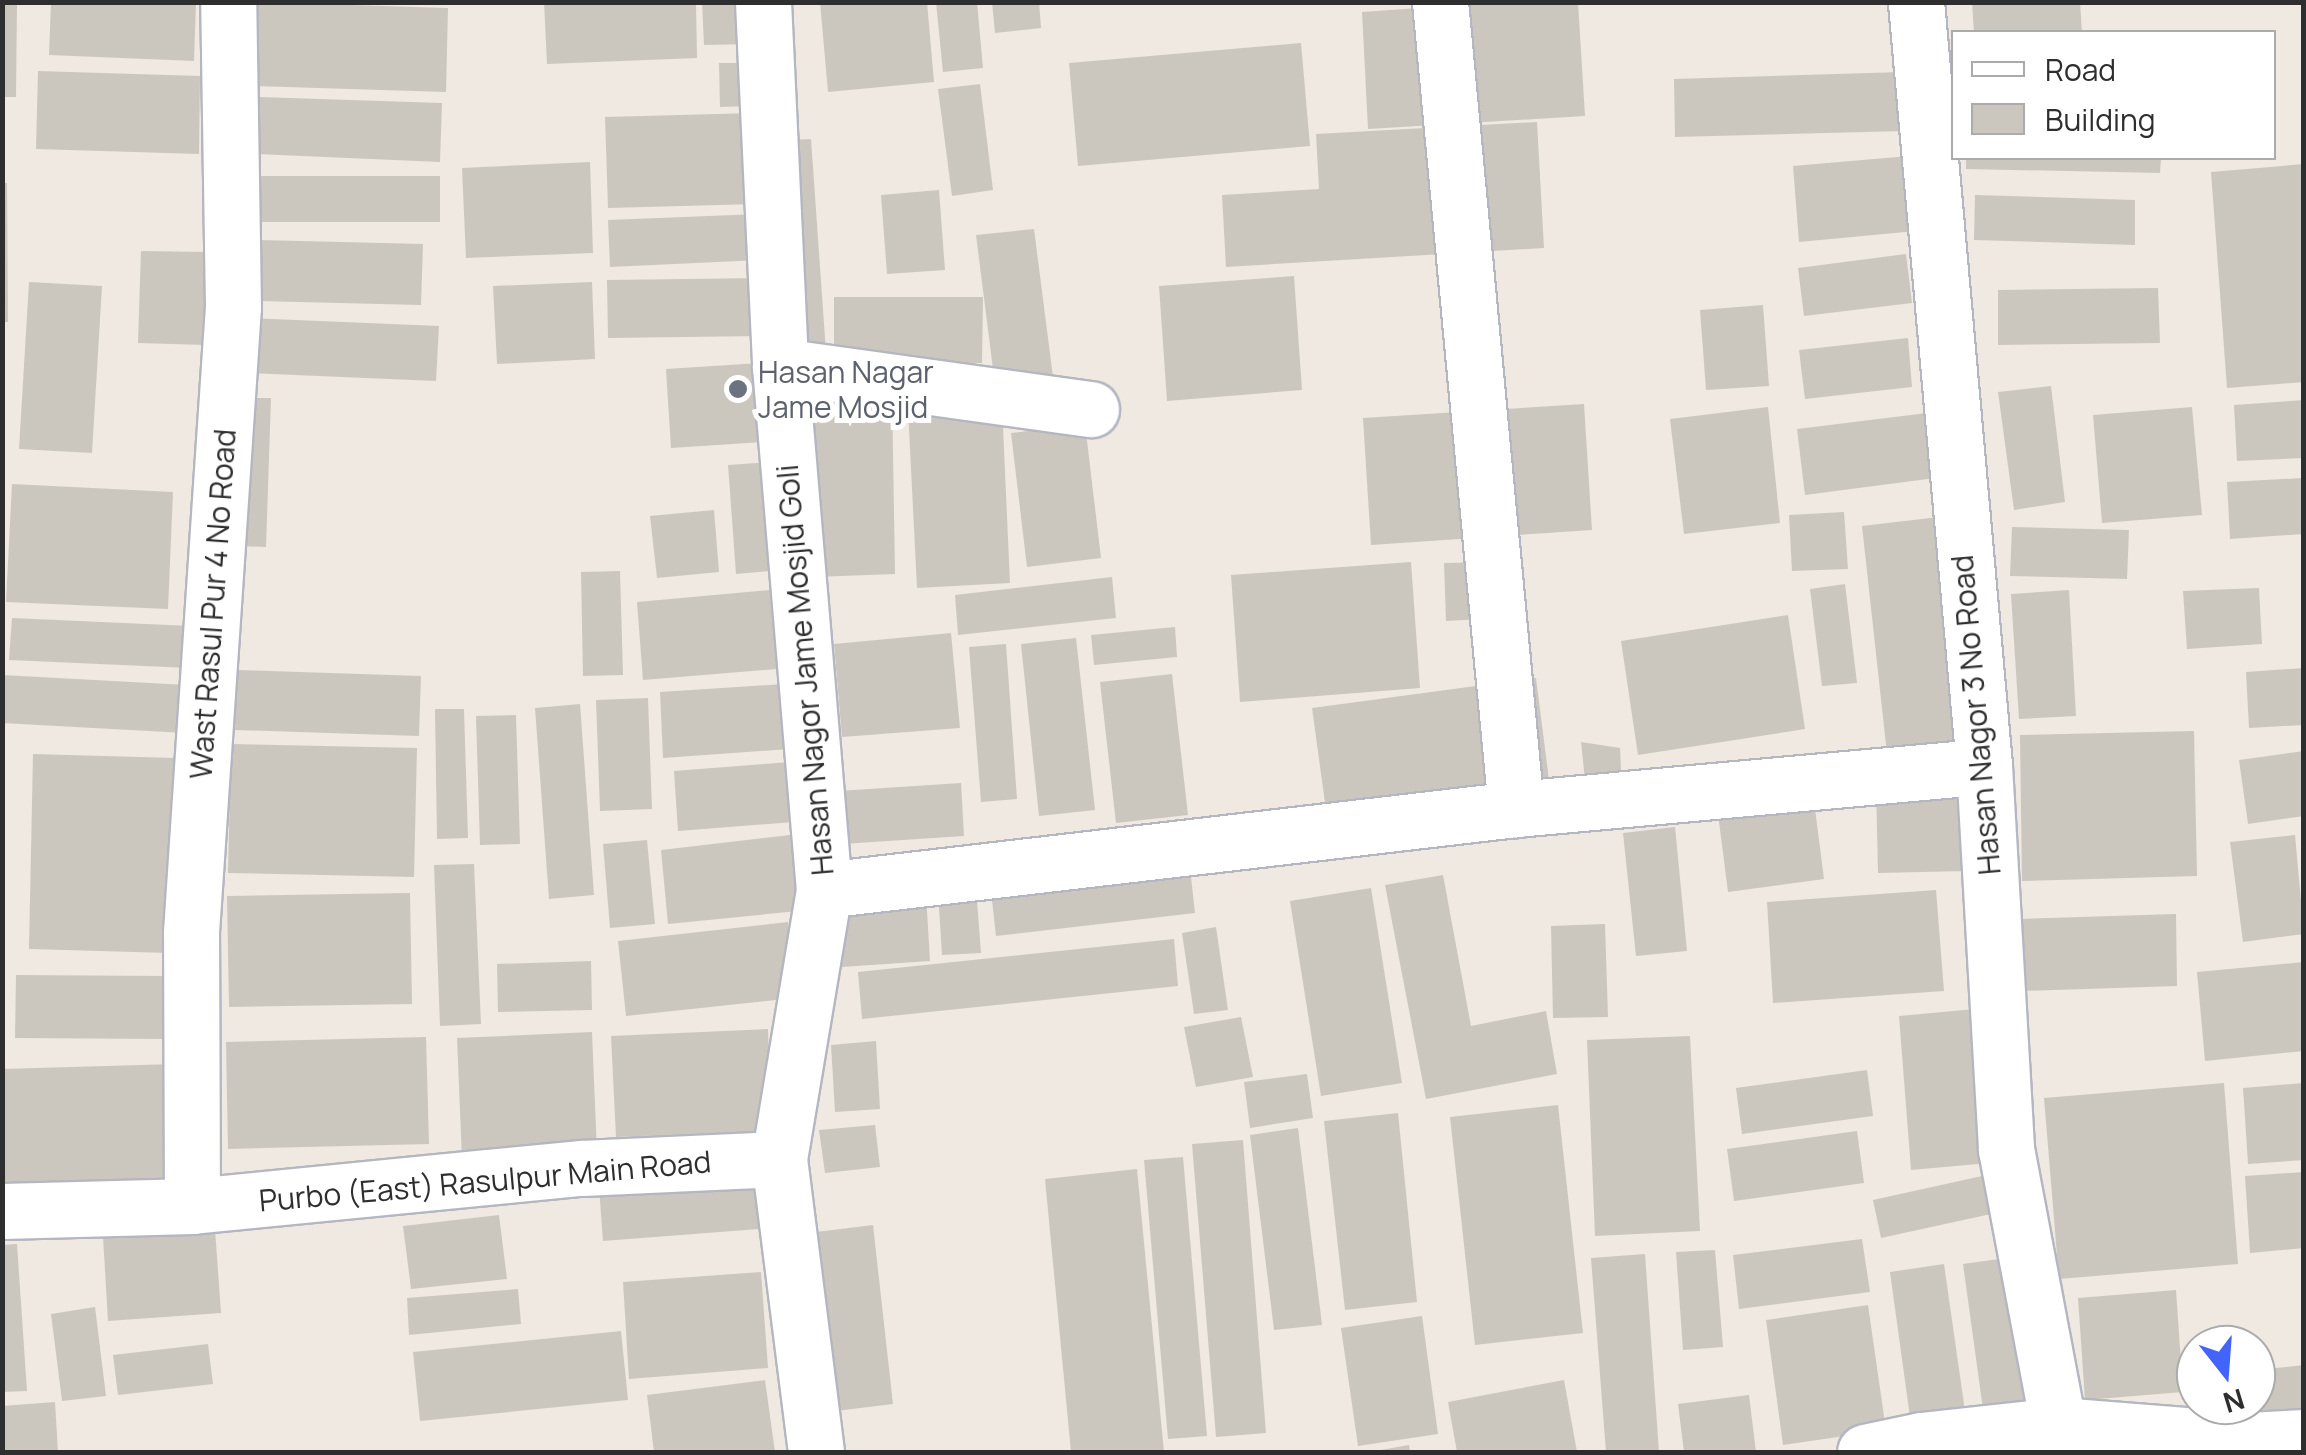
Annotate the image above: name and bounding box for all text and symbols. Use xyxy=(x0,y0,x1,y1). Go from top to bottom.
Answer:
legend xyxy=(1951,30,2276,160)
text: Road xyxy=(2045,49,2116,90)
text: Building xyxy=(2045,99,2156,140)
place label: Hasan Nagar Jame Mosjid xyxy=(758,354,934,424)
marker: Hasan Nagar Jame Mosjid xyxy=(727,378,749,400)
street label: Wast Rasul Pur 4 No Road xyxy=(183,428,243,780)
street label: Hasan Nagor Jame Mosjid Goli xyxy=(769,463,841,877)
street label: Hasan Nagor 3 No Road xyxy=(1944,554,2008,876)
street label: Purbo (East) Rasulpur Main Road xyxy=(257,1143,713,1219)
north arrow xyxy=(2176,1325,2276,1425)
text: N xyxy=(2219,1381,2249,1423)

